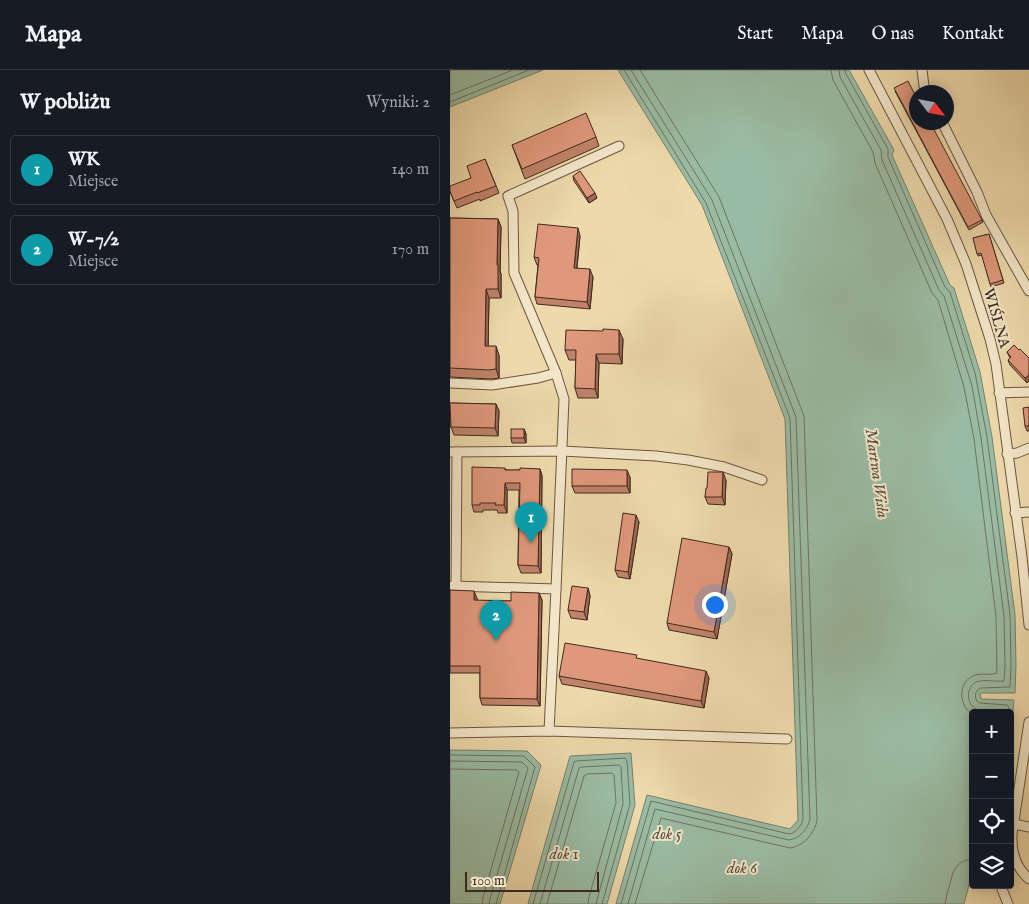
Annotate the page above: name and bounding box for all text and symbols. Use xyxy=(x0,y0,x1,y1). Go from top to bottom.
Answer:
text: Mapa xyxy=(25,19,81,50)
text: Start xyxy=(737,23,773,46)
text: Mapa xyxy=(801,23,844,46)
text: O nas xyxy=(872,23,914,46)
text: Kontakt xyxy=(942,23,1004,46)
north arrow xyxy=(909,85,954,130)
text: W pobliżu xyxy=(20,89,110,116)
text: Wyniki: 2 xyxy=(366,93,430,113)
text: WK xyxy=(68,148,100,172)
text: 1 xyxy=(34,160,40,180)
text: 140 m xyxy=(391,160,429,180)
text: Miejsce xyxy=(68,172,118,192)
text: W-7/2 xyxy=(68,228,119,252)
text: 2 xyxy=(33,240,41,260)
text: 170 m xyxy=(392,240,429,260)
text: Miejsce xyxy=(68,252,118,272)
street label: WIŚLNA xyxy=(979,286,1014,351)
water label: Martwa Wisła xyxy=(860,427,892,519)
pin: 1 xyxy=(515,502,547,543)
your location xyxy=(702,592,728,618)
pin: 2 xyxy=(480,600,512,641)
map controls xyxy=(969,709,1014,889)
button: + xyxy=(969,709,1014,754)
button: − xyxy=(969,754,1014,799)
button: locate xyxy=(969,799,1014,844)
water label: dok 5 xyxy=(652,825,682,845)
button: layers xyxy=(969,844,1014,889)
water label: dok 1 xyxy=(549,845,579,865)
water label: dok 6 xyxy=(726,859,757,879)
scale bar xyxy=(465,869,599,892)
text: 100 m xyxy=(472,872,505,890)

